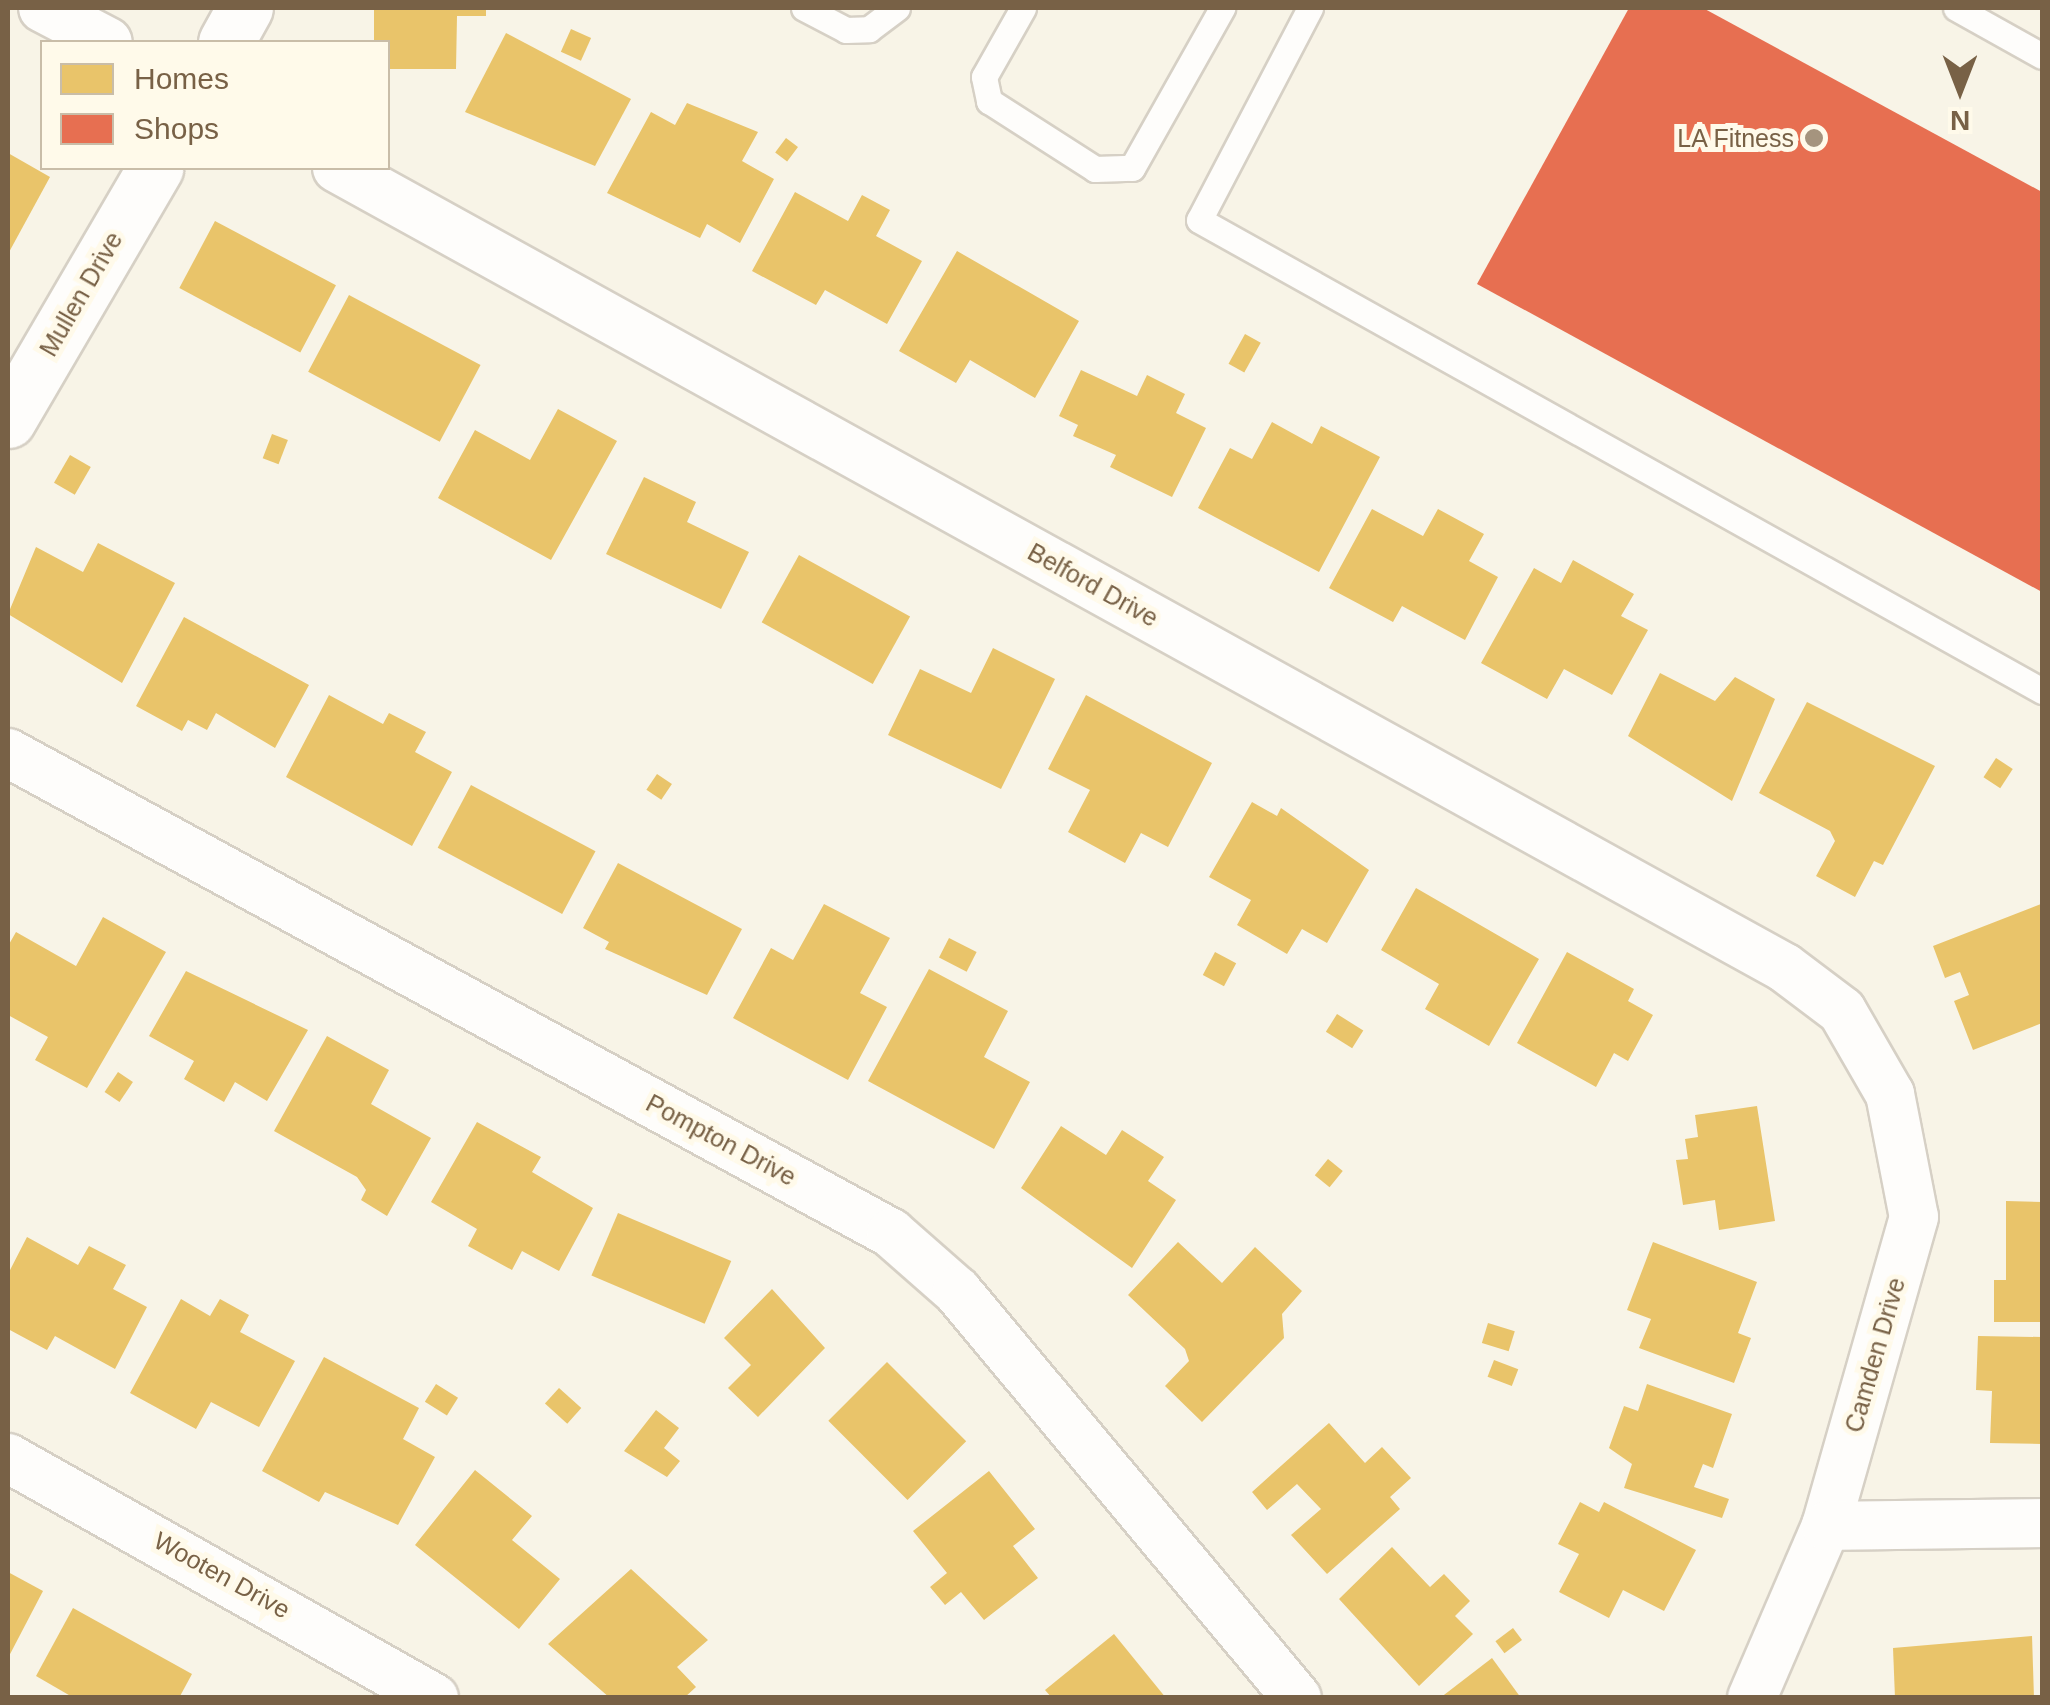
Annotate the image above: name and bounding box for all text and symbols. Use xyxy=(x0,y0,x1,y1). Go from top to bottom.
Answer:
legend xyxy=(40,40,390,170)
north arrow xyxy=(1910,40,2010,140)
text: Homes xyxy=(134,62,229,95)
text: N xyxy=(1950,105,1970,136)
text: Shops xyxy=(134,112,219,145)
place label: LA Fitness xyxy=(1676,123,1794,153)
marker: LA Fitness xyxy=(1803,127,1825,149)
street label: Mullen Drive xyxy=(33,226,129,362)
street label: Belford Drive xyxy=(1023,537,1163,633)
street label: Pompton Drive xyxy=(641,1088,801,1192)
street label: Camden Drive xyxy=(1839,1274,1911,1436)
street label: Wooten Drive xyxy=(149,1525,295,1625)

